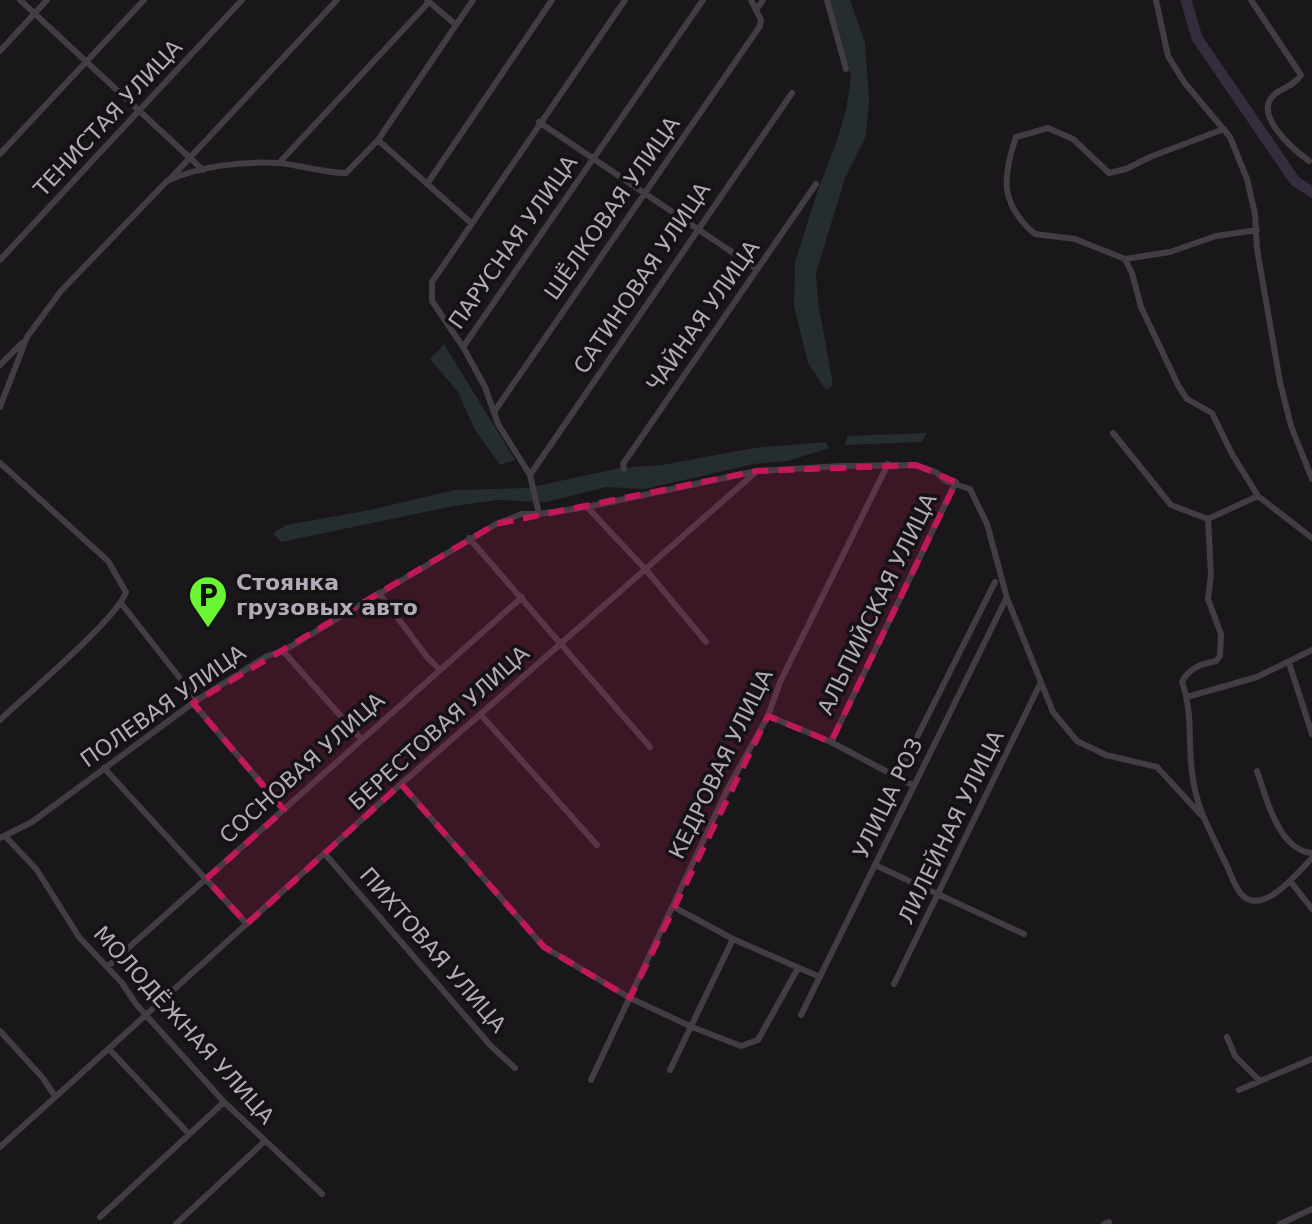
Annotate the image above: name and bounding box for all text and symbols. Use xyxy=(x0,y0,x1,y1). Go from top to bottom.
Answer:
street label: ТЕНИСТАЯ УЛИЦА xyxy=(28,35,187,202)
street label: ШЁЛКОВАЯ УЛИЦА xyxy=(539,112,685,304)
street label: ПАРУСНАЯ УЛИЦА xyxy=(444,150,582,334)
street label: САТИНОВАЯ УЛИЦА xyxy=(569,178,715,378)
street label: ЧАЙНАЯ УЛИЦА xyxy=(641,236,765,396)
street label: АЛЬПИЙСКАЯ УЛИЦА xyxy=(813,489,941,719)
place label: Стоянка грузовых авто xyxy=(236,570,418,620)
parking icon: Стоянка грузовых авто xyxy=(187,574,229,629)
street label: ПОЛЕВАЯ УЛИЦА xyxy=(76,640,250,772)
street label: БЕРЕСТОВАЯ УЛИЦА xyxy=(344,641,534,815)
street label: КЕДРОВАЯ УЛИЦА xyxy=(664,665,778,863)
street label: СОСНОВАЯ УЛИЦА xyxy=(215,687,389,849)
street label: ЛИЛЕЙНАЯ УЛИЦА xyxy=(893,726,1009,928)
street label: УЛИЦА РОЗ xyxy=(848,734,928,862)
street label: ПИХТОВАЯ УЛИЦА xyxy=(355,863,511,1037)
street label: МОЛОДЁЖНАЯ УЛИЦА xyxy=(89,921,279,1129)

